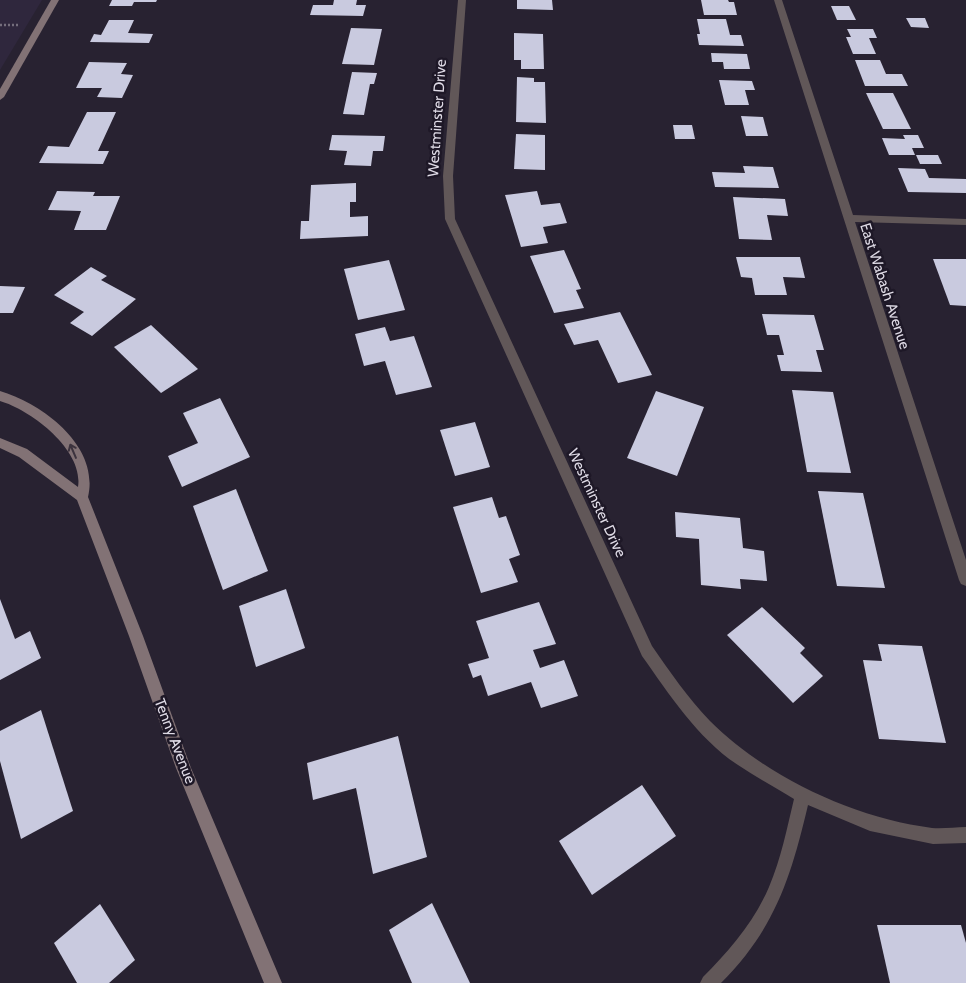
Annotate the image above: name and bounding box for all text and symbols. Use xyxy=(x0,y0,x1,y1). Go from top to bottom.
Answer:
street label: Westminster Drive xyxy=(424,58,450,177)
street label: East Wabash Avenue xyxy=(856,221,914,352)
one-way arrow xyxy=(68,444,78,459)
street label: Westminster Drive xyxy=(564,446,630,561)
street label: Tenny Avenue xyxy=(151,696,200,786)

